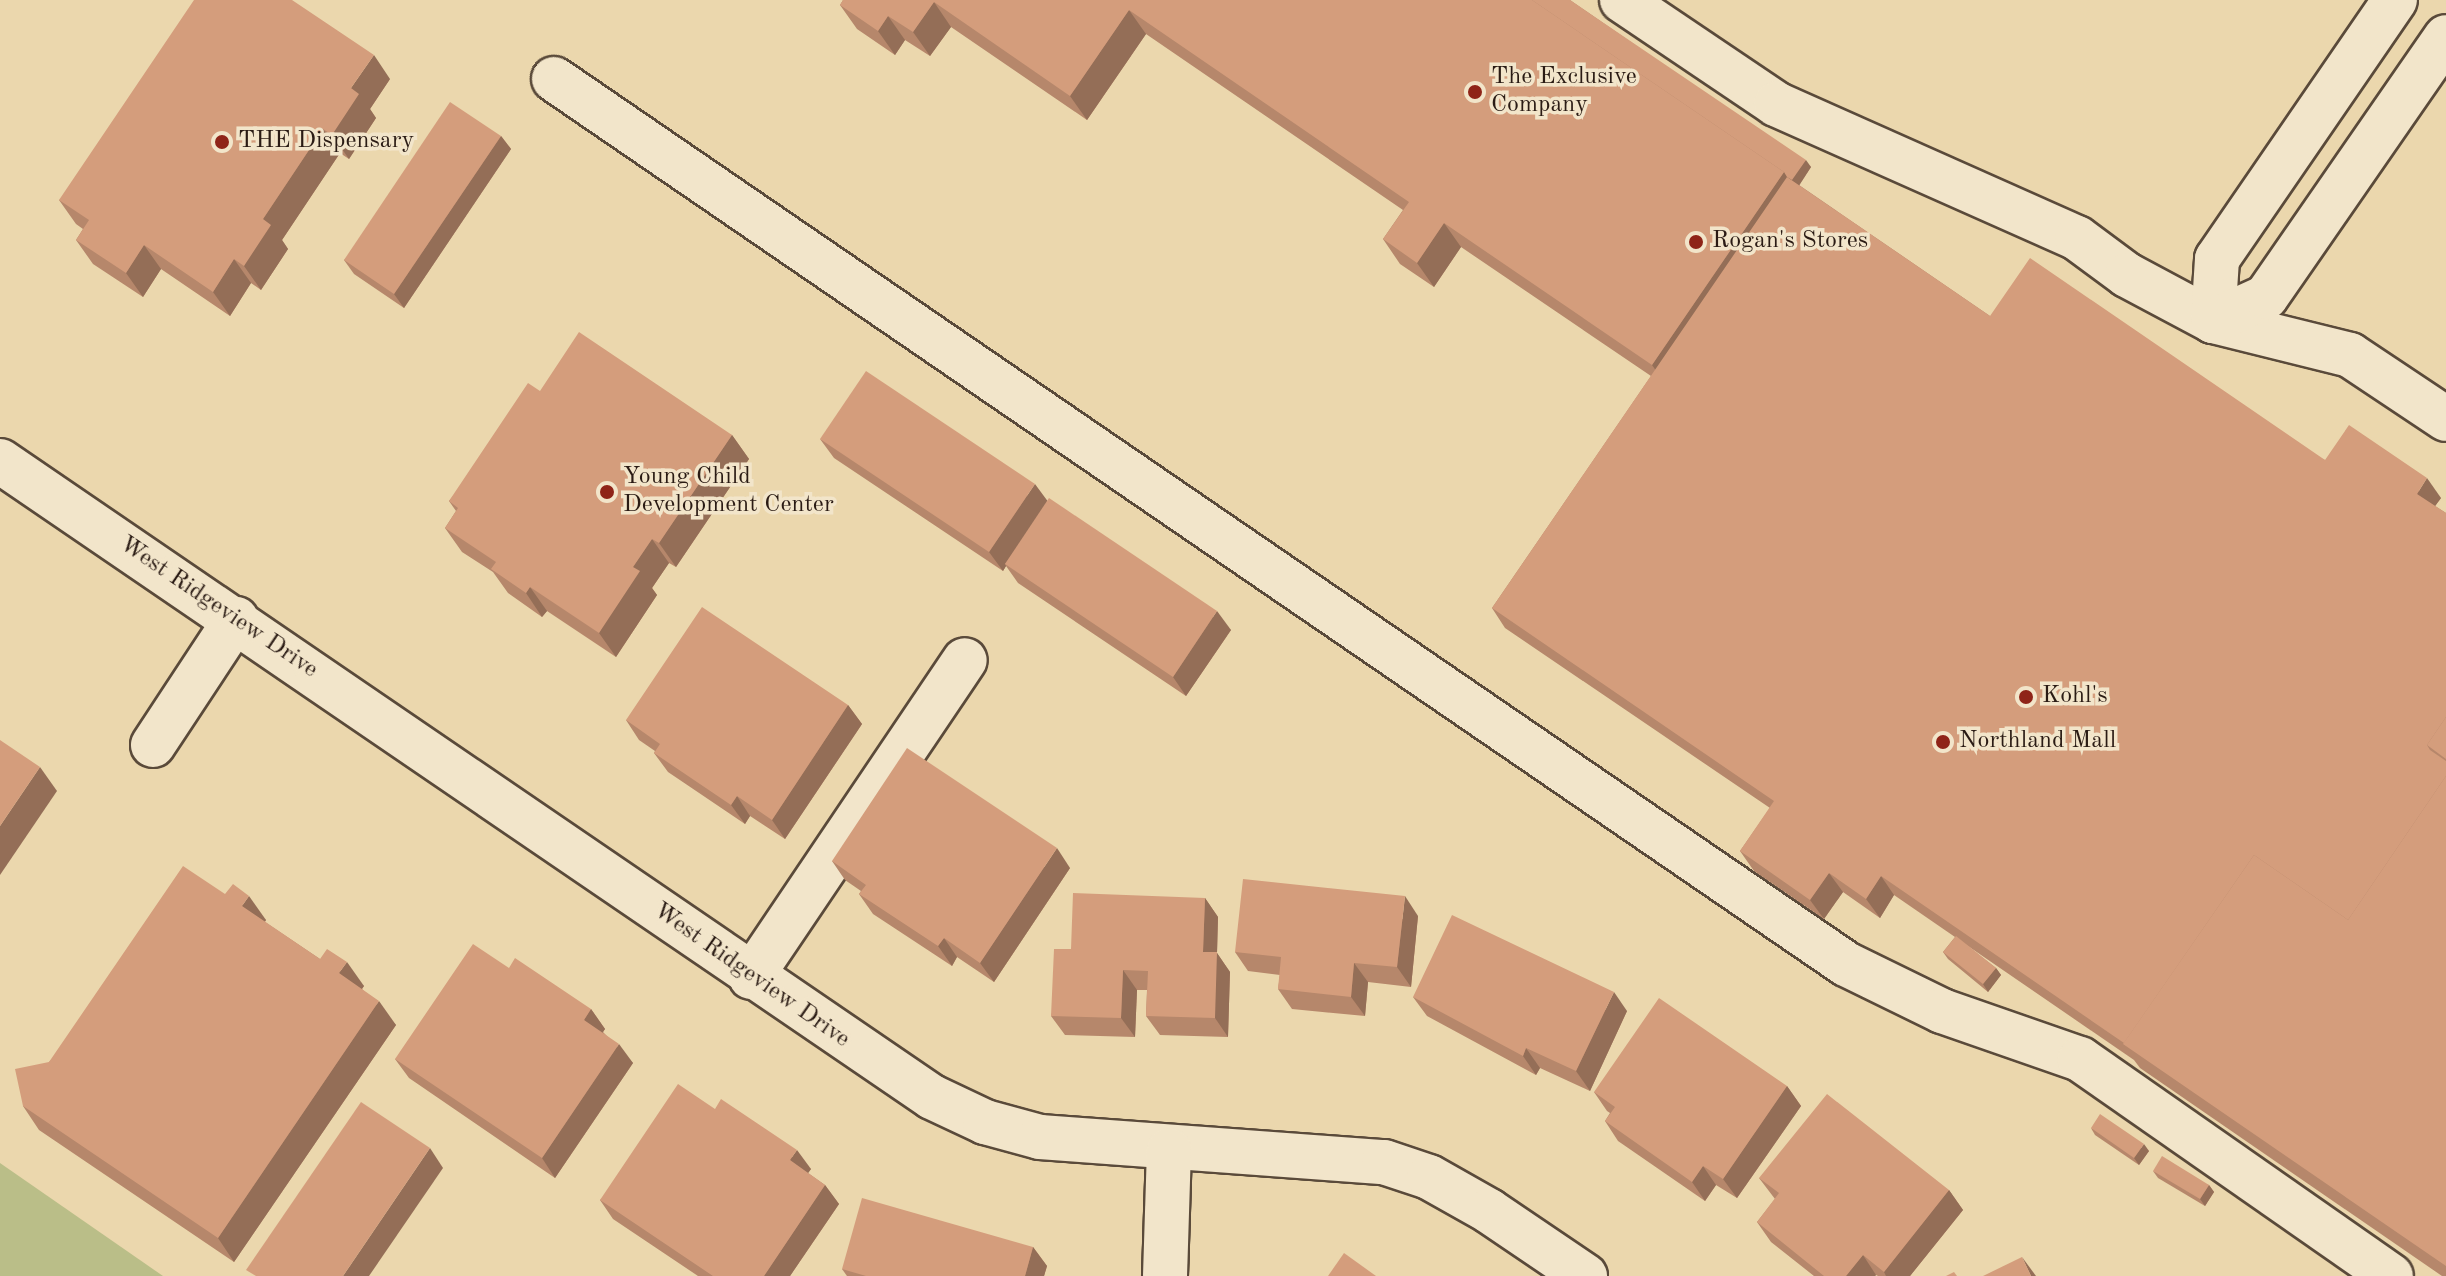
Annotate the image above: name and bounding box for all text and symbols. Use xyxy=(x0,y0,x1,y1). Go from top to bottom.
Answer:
place label: The Exclusive Company xyxy=(1491,64,1637,120)
marker: The Exclusive Company xyxy=(1466,83,1484,101)
place label: THE Dispensary xyxy=(238,128,414,156)
marker: THE Dispensary xyxy=(213,133,231,151)
place label: Rogan's Stores xyxy=(1712,228,1868,256)
marker: Rogan's Stores xyxy=(1687,233,1705,251)
place label: Young Child Development Center xyxy=(623,464,834,520)
marker: Young Child Development Center xyxy=(598,483,616,501)
street label: West Ridgeview Drive xyxy=(113,531,323,685)
place label: Kohl's xyxy=(2042,683,2108,711)
marker: Kohl's xyxy=(2017,688,2035,706)
place label: Northland Mall xyxy=(1959,728,2116,756)
marker: Northland Mall xyxy=(1934,733,1952,751)
street label: West Ridgeview Drive xyxy=(647,897,855,1055)

